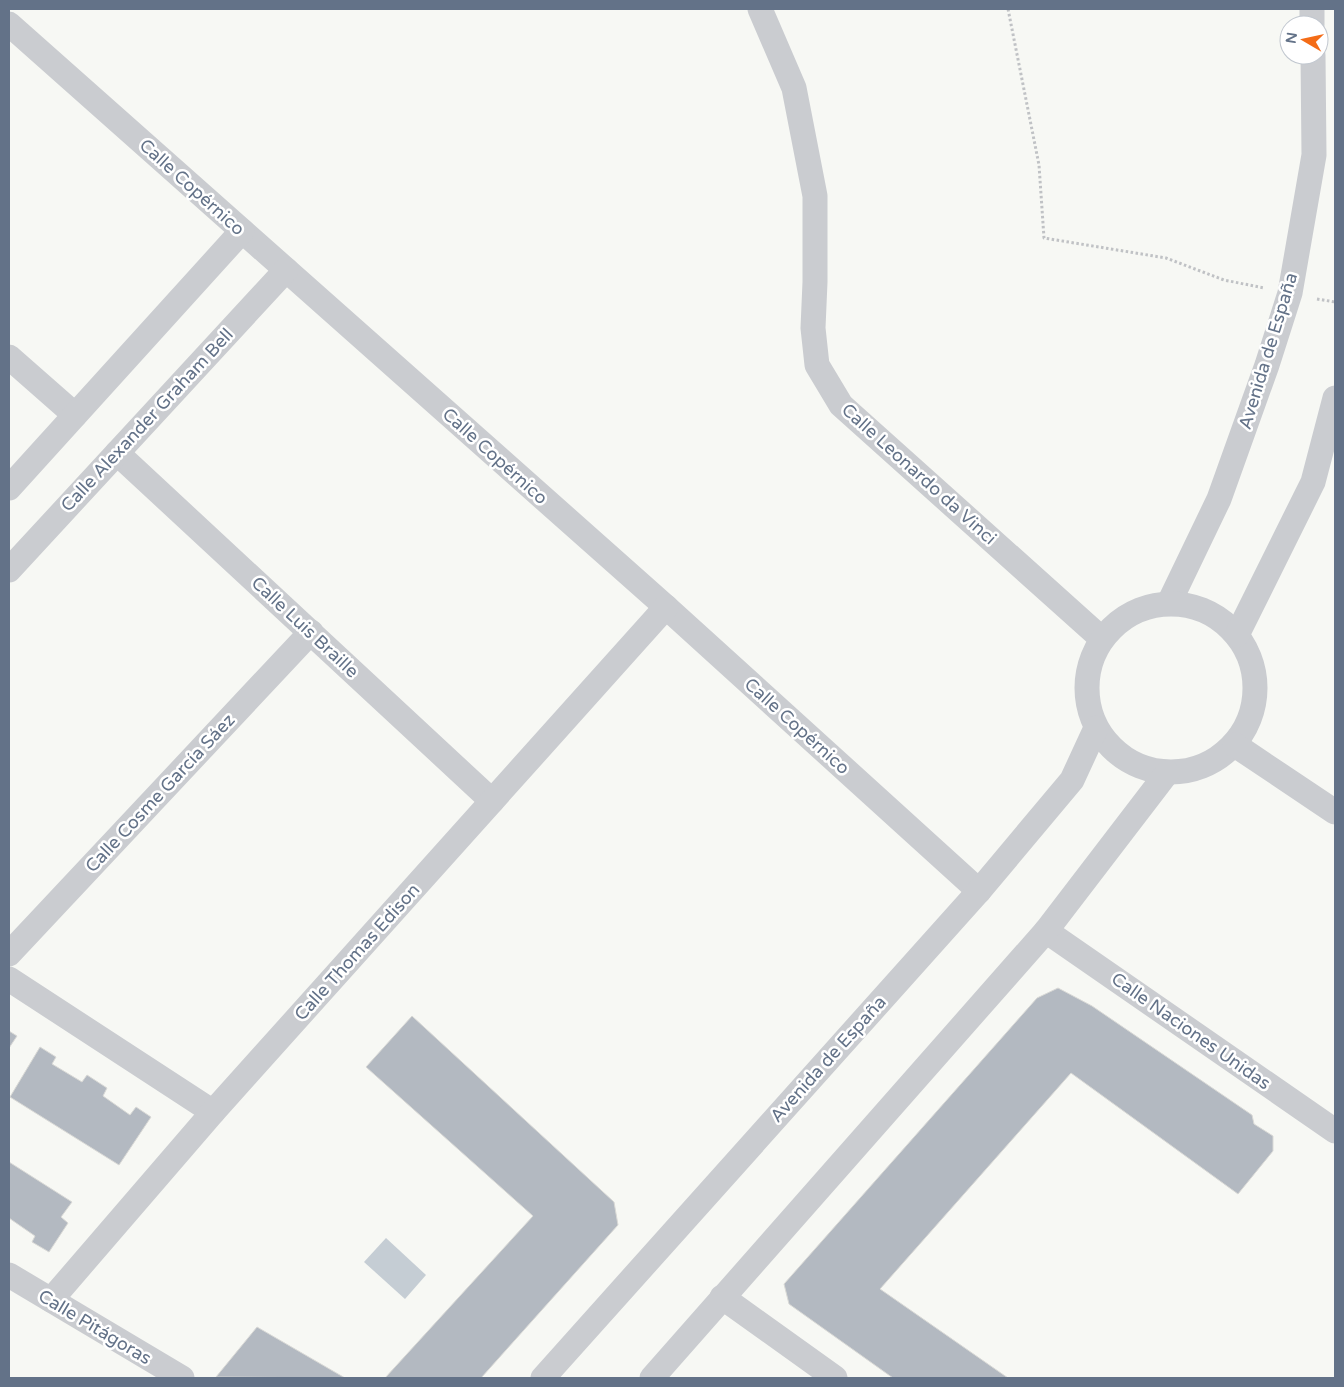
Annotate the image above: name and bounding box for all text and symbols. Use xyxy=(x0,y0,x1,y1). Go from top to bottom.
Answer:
north arrow xyxy=(1279,15,1329,65)
text: N xyxy=(1282,31,1301,45)
street label: Calle Copérnico xyxy=(135,134,249,240)
street label: Avenida de España xyxy=(1234,270,1302,432)
street label: Calle Alexander Graham Bell xyxy=(56,324,238,516)
street label: Calle Leonardo da Vinci xyxy=(837,399,1001,549)
street label: Calle Copérnico xyxy=(438,403,552,509)
street label: Calle Luis Braille xyxy=(247,572,363,682)
street label: Calle Copérnico xyxy=(740,673,854,779)
street label: Calle Cosme García Sáez xyxy=(81,709,239,877)
street label: Calle Thomas Edison xyxy=(290,879,424,1025)
street label: Calle Naciones Unidas xyxy=(1107,968,1275,1094)
street label: Avenida de España xyxy=(765,991,891,1127)
street label: Calle Pitágoras xyxy=(35,1285,155,1369)

